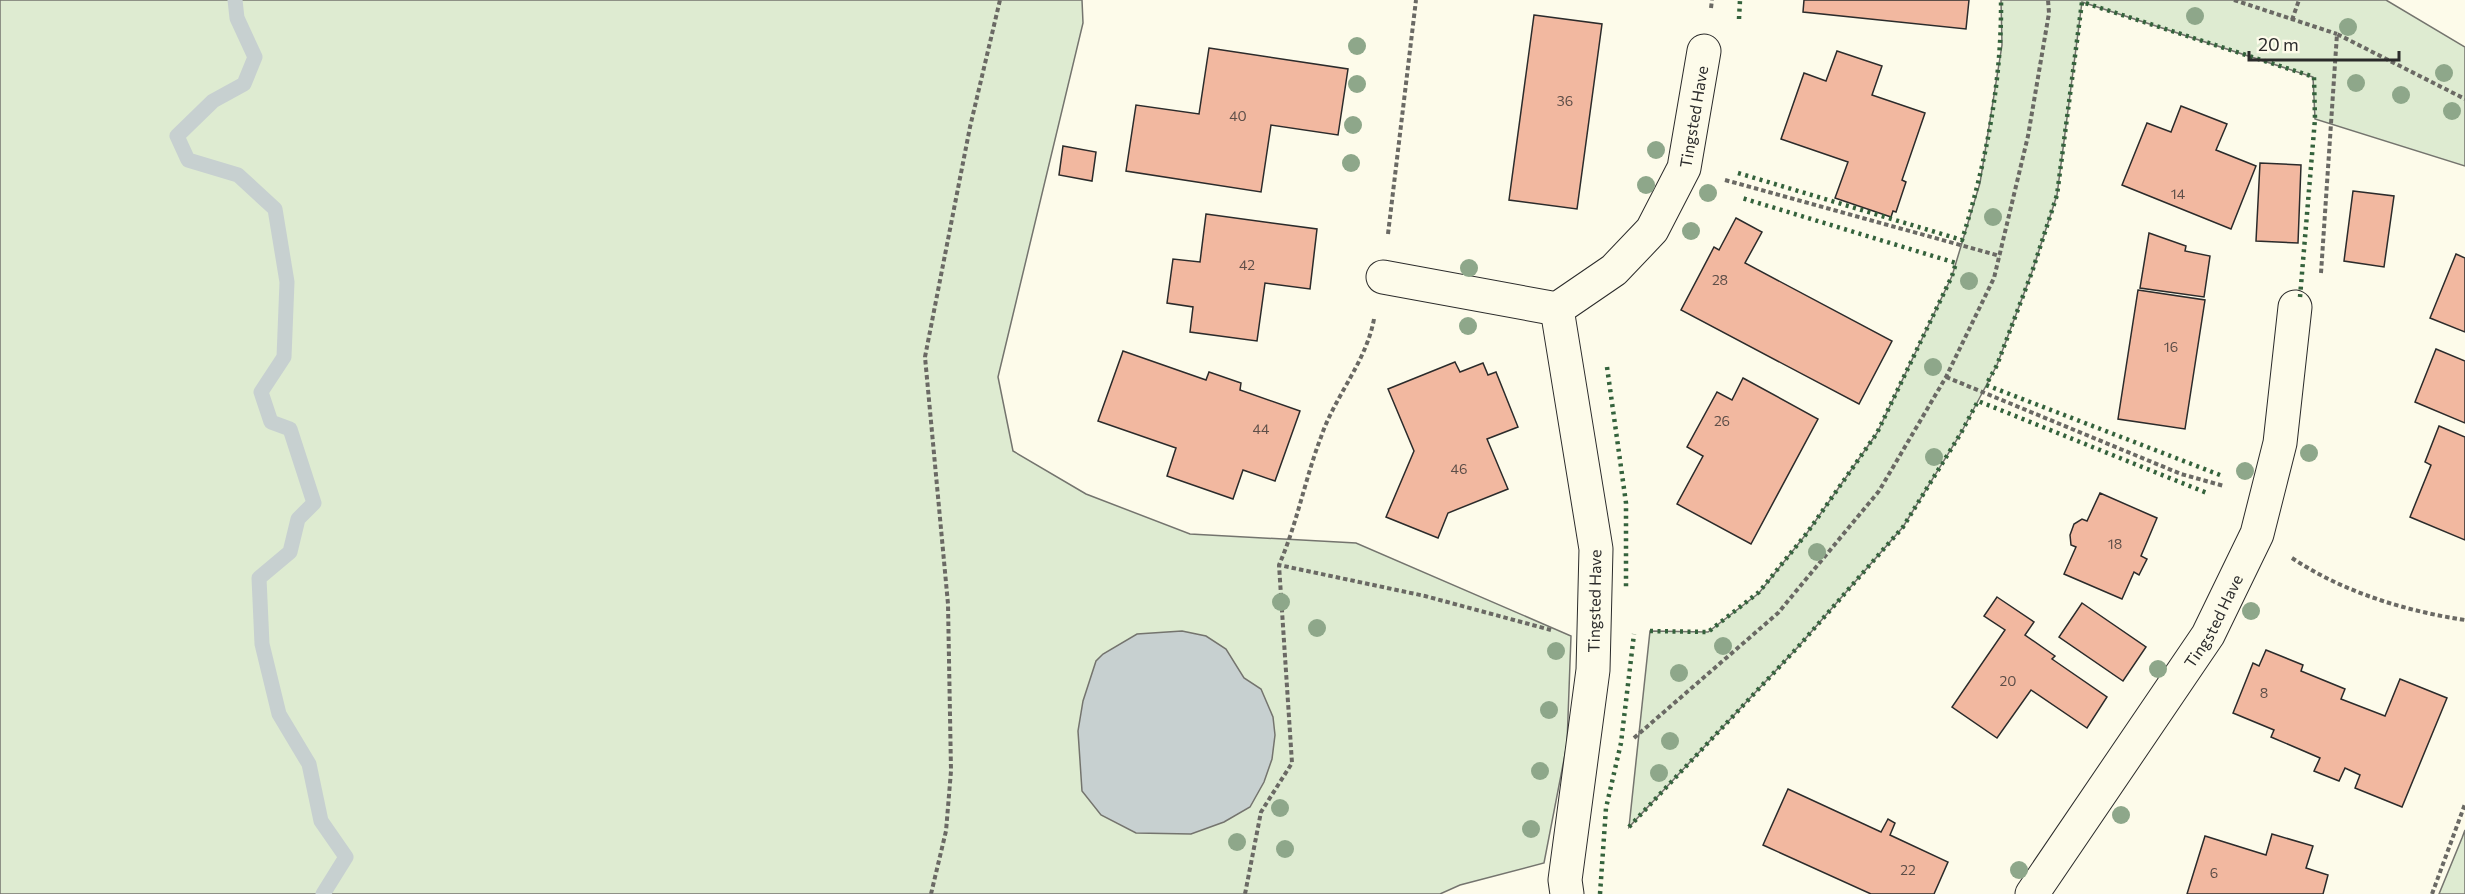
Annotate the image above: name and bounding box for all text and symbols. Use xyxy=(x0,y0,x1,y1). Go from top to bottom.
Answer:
scale bar xyxy=(2249,24,2399,62)
text: 20 m xyxy=(2258,33,2299,55)
street label: Tingsted Have xyxy=(1675,64,1711,169)
house number: 36 xyxy=(1557,92,1573,109)
house number: 40 xyxy=(1229,107,1247,124)
house number: 14 xyxy=(2171,185,2186,202)
house number: 42 xyxy=(1239,256,1255,273)
house number: 28 xyxy=(1712,271,1728,288)
house number: 16 xyxy=(2164,338,2178,355)
house number: 26 xyxy=(1714,412,1730,429)
house number: 44 xyxy=(1253,420,1270,437)
house number: 46 xyxy=(1451,460,1467,477)
house number: 18 xyxy=(2108,535,2122,552)
street label: Tingsted Have xyxy=(1584,549,1604,653)
street label: Tingsted Have xyxy=(2179,571,2246,671)
house number: 20 xyxy=(2000,672,2016,689)
house number: 8 xyxy=(2260,684,2268,701)
house number: 22 xyxy=(1900,861,1916,878)
house number: 6 xyxy=(2210,864,2218,881)

